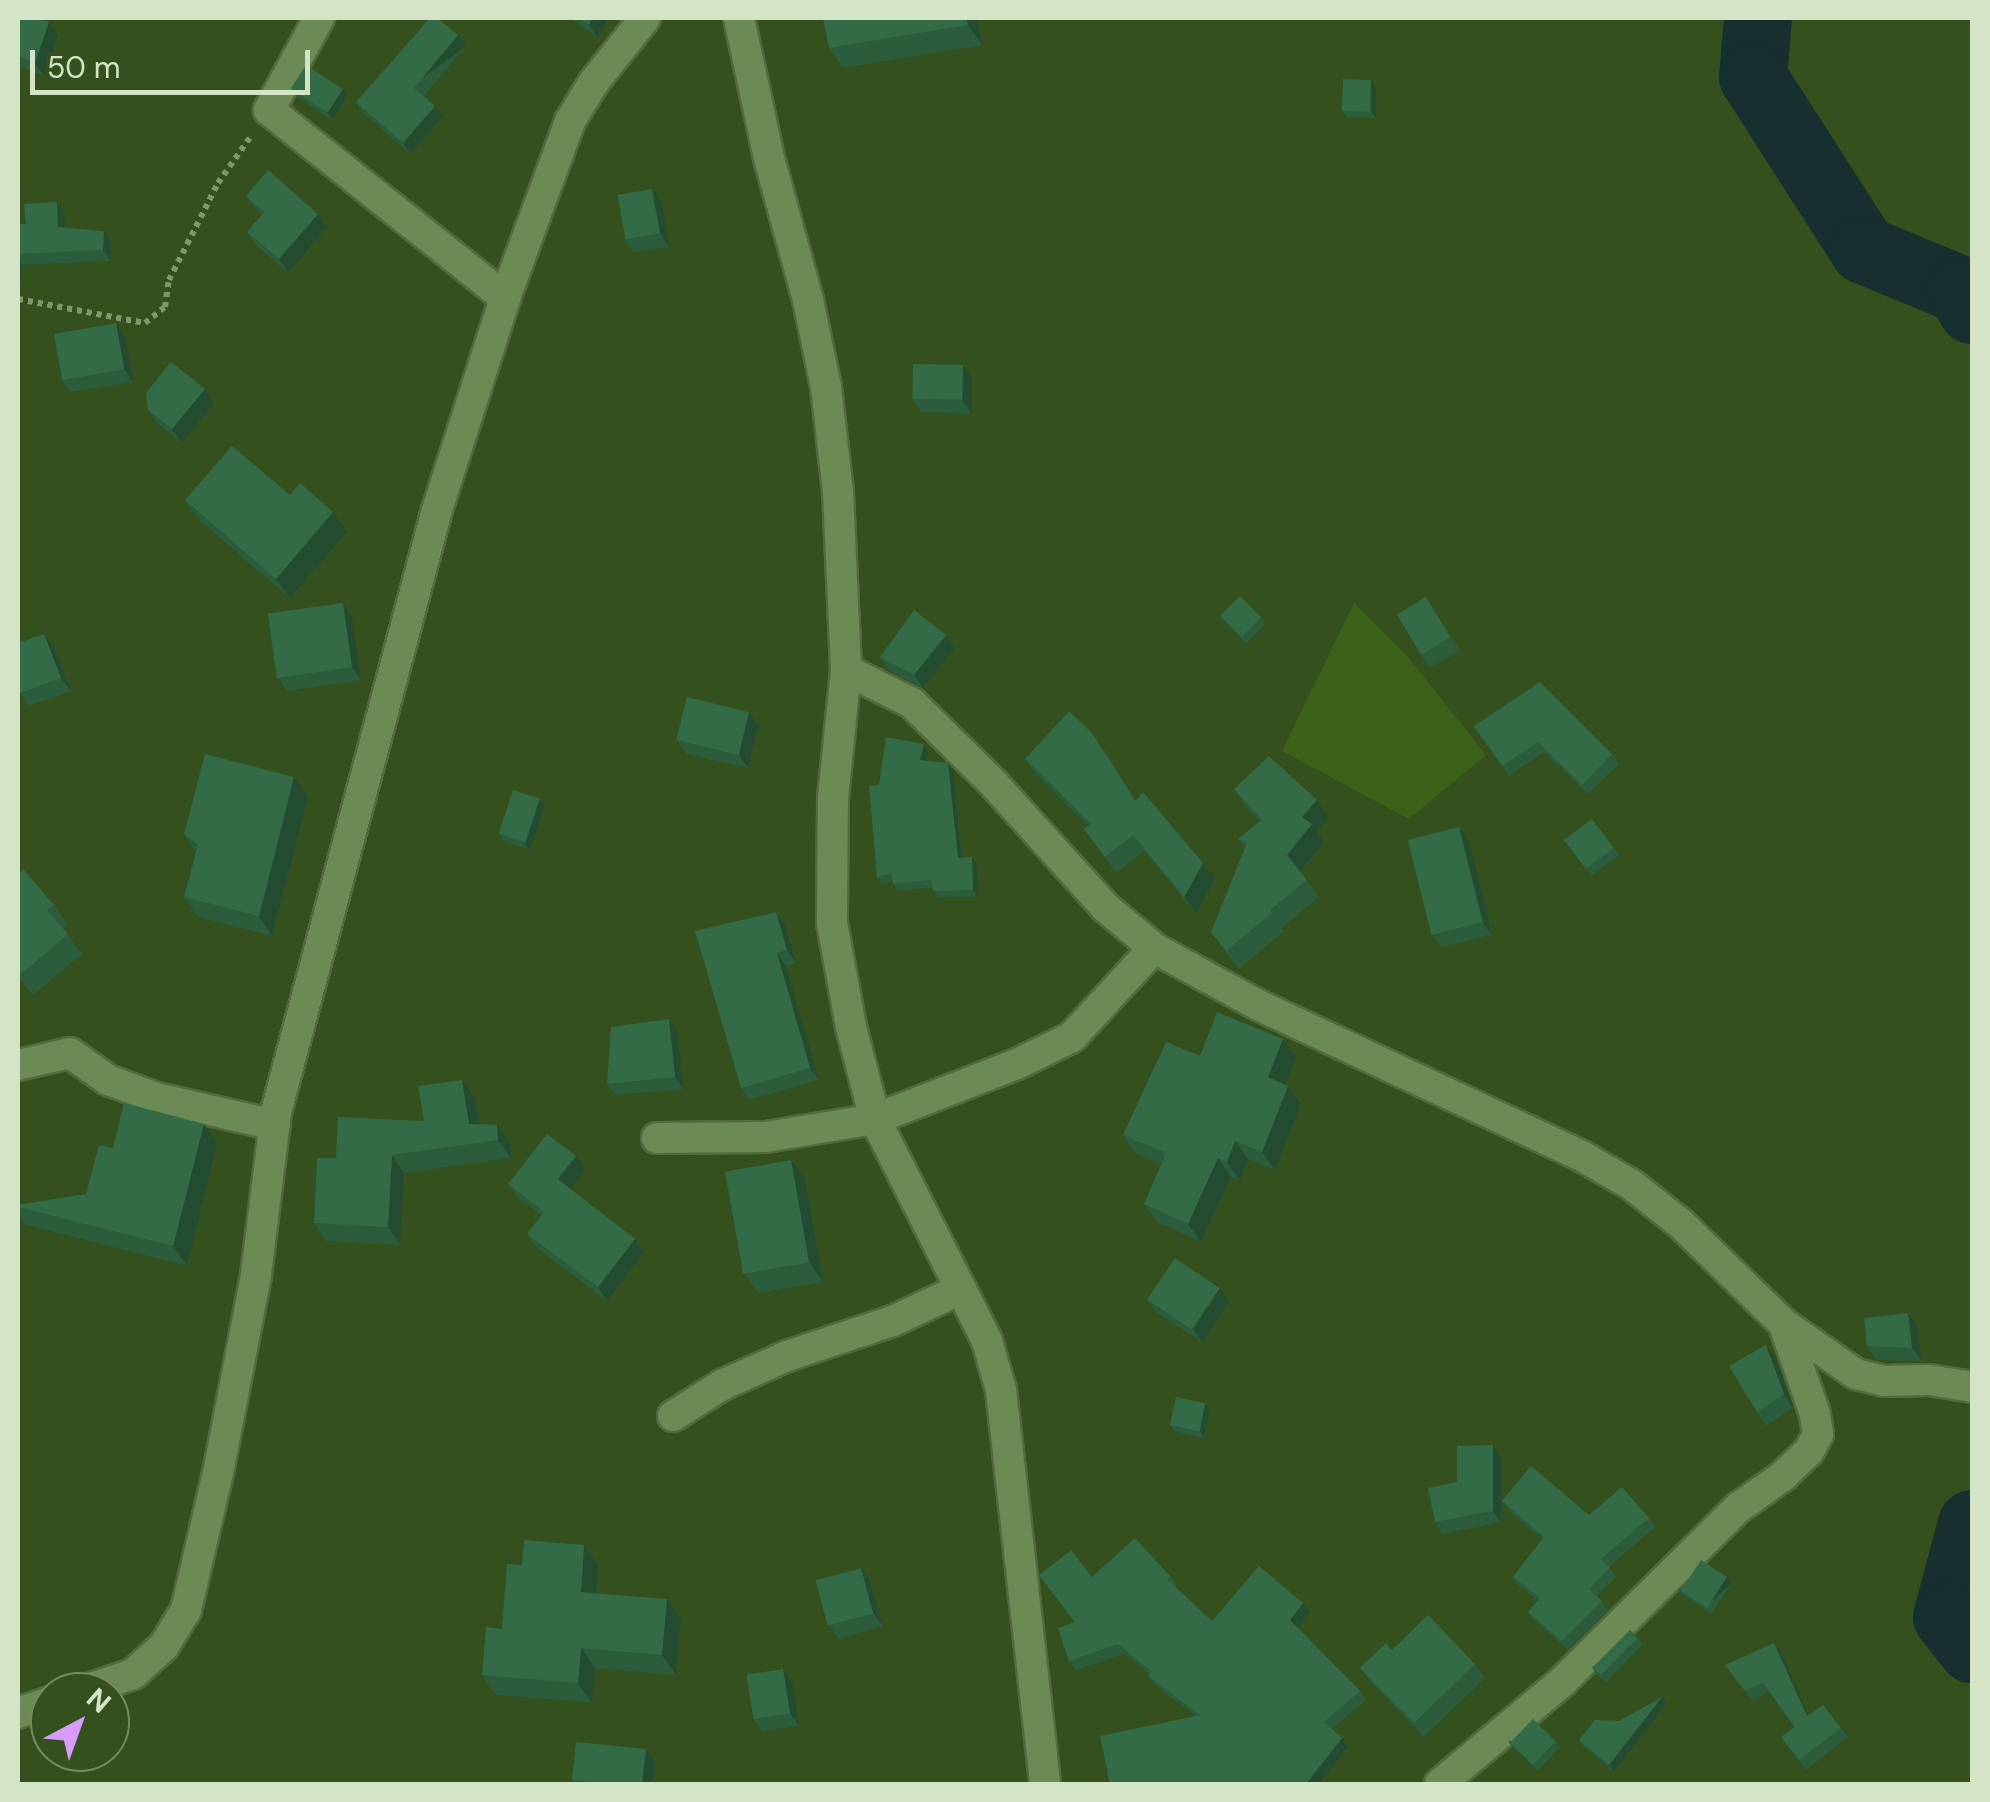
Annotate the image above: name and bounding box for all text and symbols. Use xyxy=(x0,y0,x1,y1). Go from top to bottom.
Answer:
scale bar xyxy=(35,30,315,92)
text: 50 m xyxy=(47,48,121,87)
north arrow xyxy=(30,1672,130,1772)
text: N xyxy=(79,1680,119,1721)

